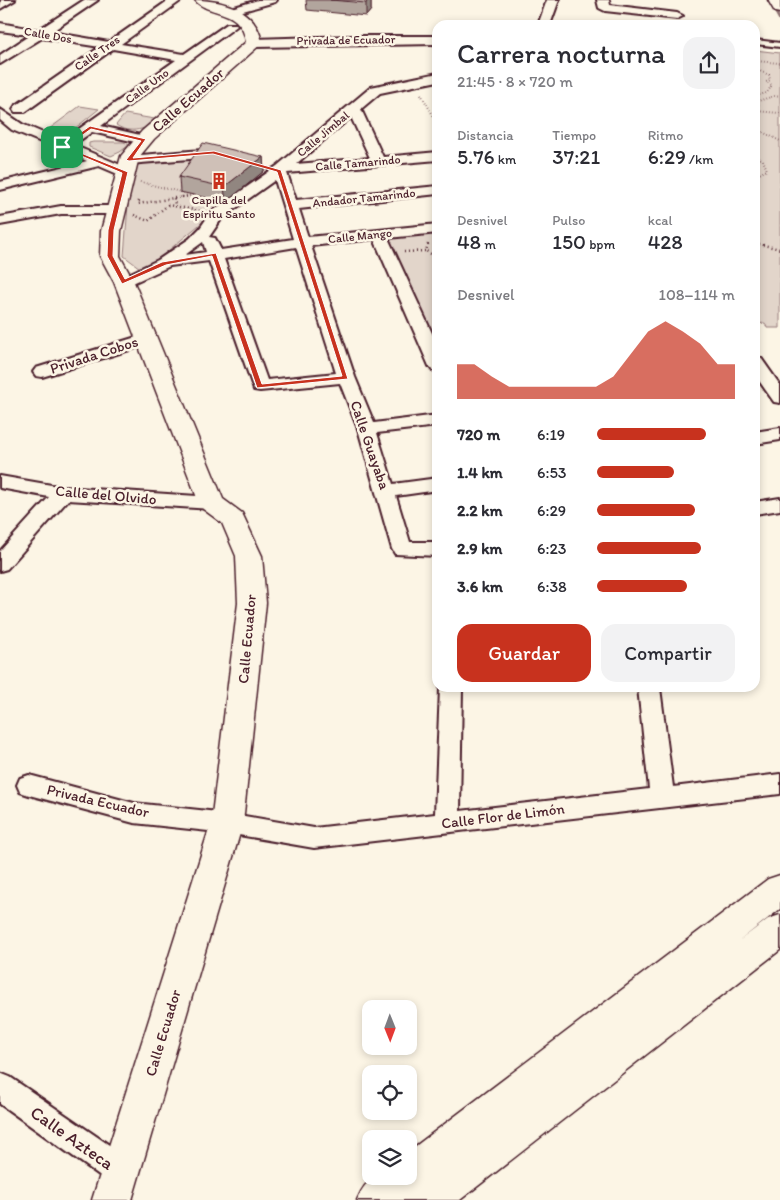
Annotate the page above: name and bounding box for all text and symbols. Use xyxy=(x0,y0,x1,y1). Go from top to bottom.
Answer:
street label: Calle Dos xyxy=(23,24,73,46)
street label: Calle Tres xyxy=(72,32,122,74)
street label: Privada de Ecuador xyxy=(296,32,396,48)
text: Carrera nocturna xyxy=(457,36,666,70)
button: share xyxy=(683,37,735,89)
street label: Calle Ecuador xyxy=(148,64,228,136)
street label: Calle Uno xyxy=(123,66,171,106)
text: 21:45 · 8 × 720 m xyxy=(457,72,573,91)
street label: Calle Jimbal xyxy=(294,108,352,160)
pin xyxy=(41,126,83,168)
text: Distancia xyxy=(457,127,514,144)
text: Tiempo xyxy=(552,127,596,144)
text: Ritmo xyxy=(648,127,683,144)
icon: arrive xyxy=(48,133,76,161)
text: 5.76 xyxy=(457,144,495,169)
text: 37:21 xyxy=(552,144,600,169)
text: 6:29 xyxy=(648,144,686,169)
text: km xyxy=(495,151,516,168)
text: /km xyxy=(686,151,714,168)
street label: Calle Tamarindo xyxy=(315,152,401,174)
building icon: Capilla del Espíritu Santo xyxy=(209,171,229,191)
street label: Andador Tamarindo xyxy=(312,186,416,210)
place label: Capilla del Espíritu Santo xyxy=(183,193,255,221)
text: Desnivel xyxy=(457,212,507,229)
text: Pulso xyxy=(552,212,585,229)
text: kcal xyxy=(648,212,673,229)
street label: Calle Mango xyxy=(327,226,393,246)
text: 48 xyxy=(457,229,481,254)
text: 150 xyxy=(552,229,586,254)
text: 428 xyxy=(648,229,683,254)
text: m xyxy=(481,236,496,253)
text: bpm xyxy=(586,236,615,253)
text: Desnivel xyxy=(457,285,515,304)
text: 108–114 m xyxy=(659,285,735,304)
street label: Privada Cobos xyxy=(48,332,141,378)
street label: Calle Guayaba xyxy=(346,398,394,492)
text: 720 m xyxy=(457,425,500,444)
text: 6:19 xyxy=(537,425,565,444)
text: 1.4 km xyxy=(457,463,503,482)
text: 6:53 xyxy=(537,463,567,482)
street label: Calle del Olvido xyxy=(55,482,157,508)
text: 2.2 km xyxy=(457,501,503,520)
text: 6:29 xyxy=(537,501,566,520)
text: 2.9 km xyxy=(457,539,502,558)
text: 6:23 xyxy=(537,539,567,558)
text: 3.6 km xyxy=(457,577,503,596)
text: 6:38 xyxy=(537,577,567,596)
street label: Calle Ecuador xyxy=(234,593,260,684)
button: Guardar xyxy=(457,624,591,682)
button: Compartir xyxy=(601,624,735,682)
street label: Privada Ecuador xyxy=(45,780,151,822)
street label: Calle Flor de Limón xyxy=(440,799,566,832)
street label: Calle Ecuador xyxy=(141,987,185,1078)
north arrow xyxy=(362,1000,418,1055)
map controls xyxy=(362,1000,417,1185)
button: locate xyxy=(362,1065,417,1120)
street label: Calle Azteca xyxy=(26,1101,118,1175)
button: layers xyxy=(362,1130,417,1185)

